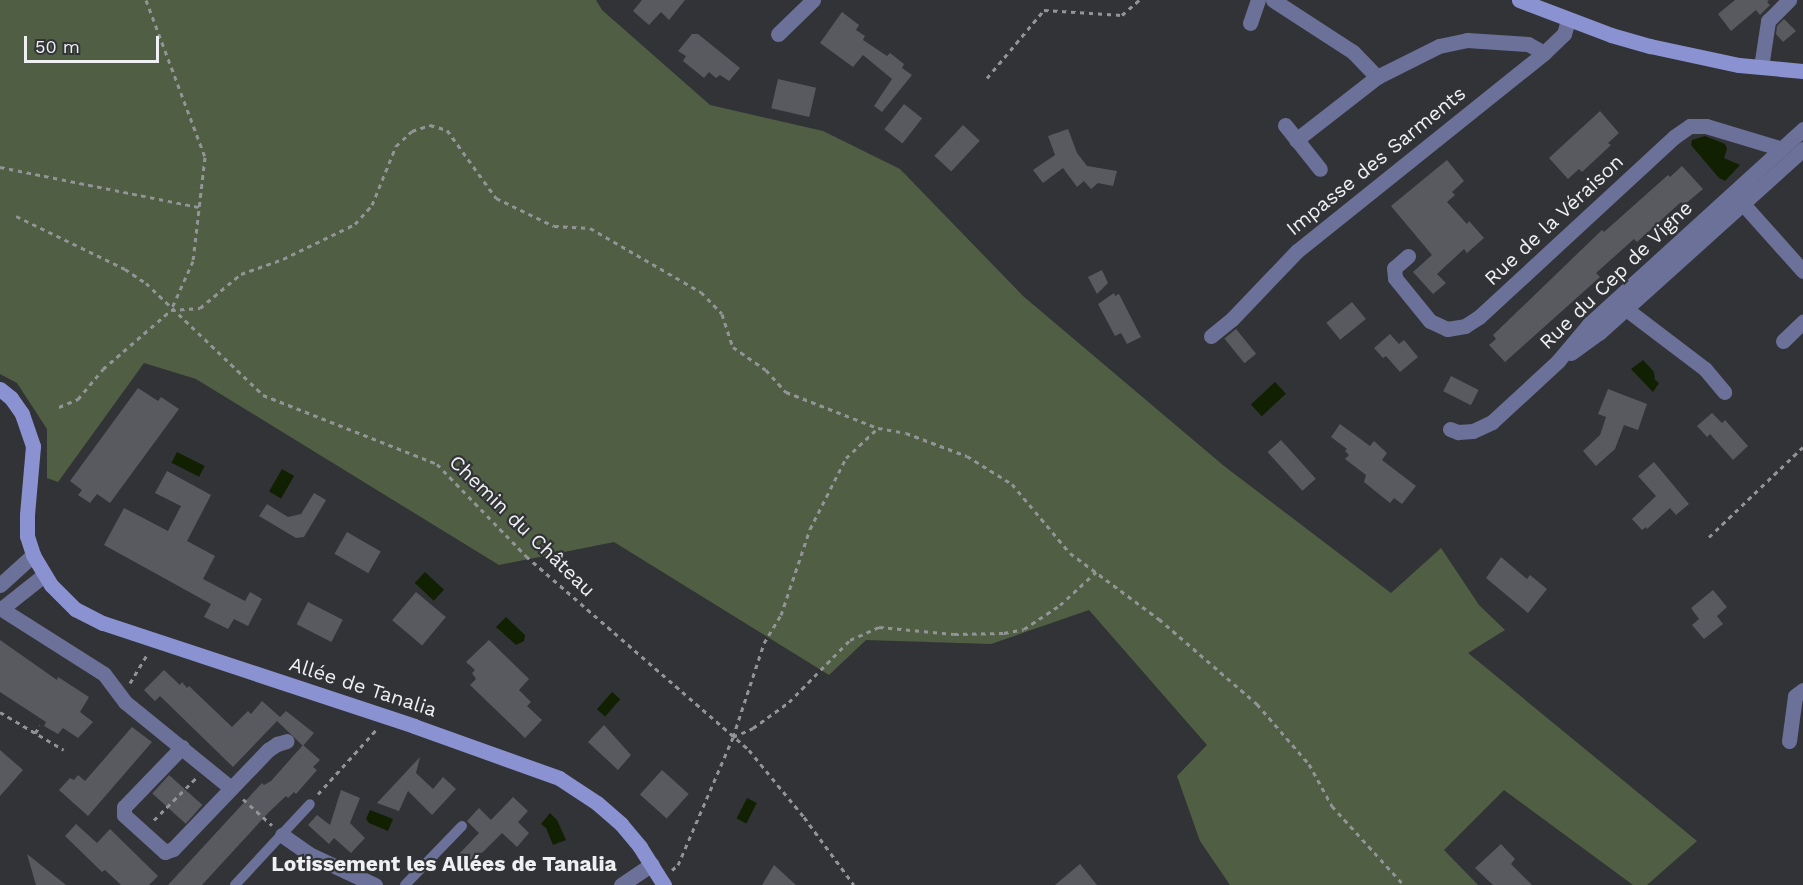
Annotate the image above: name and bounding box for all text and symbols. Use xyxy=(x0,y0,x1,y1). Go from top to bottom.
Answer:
scale bar xyxy=(27,24,162,62)
text: 50 m xyxy=(35,36,80,57)
street label: Impasse des Sarments xyxy=(1282,81,1470,241)
street label: Rue de la Véraison xyxy=(1479,149,1629,291)
street label: Rue du Cep de Vigne xyxy=(1534,196,1698,354)
street label: Chemin du Château xyxy=(444,450,600,602)
street label: Allée de Tanalia xyxy=(286,652,440,722)
district label: Lotissement les Allées de Tanalia xyxy=(271,851,617,877)

